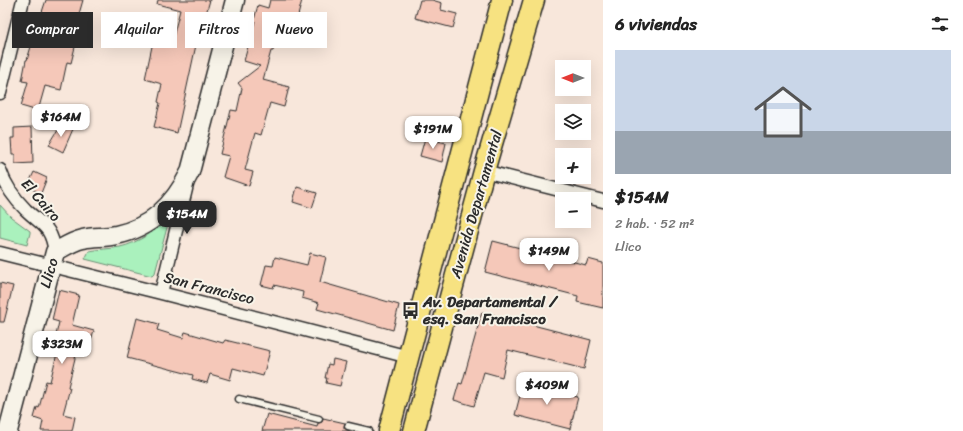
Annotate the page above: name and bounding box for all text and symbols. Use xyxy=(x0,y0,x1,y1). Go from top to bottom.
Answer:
text: 6 viviendas xyxy=(615,9,697,39)
chip: Comprar xyxy=(12,12,93,48)
chip: Alquilar xyxy=(101,12,177,48)
chip: Filtros xyxy=(185,12,254,48)
chip: Nuevo xyxy=(262,12,327,48)
icon: filters xyxy=(929,13,951,35)
north arrow xyxy=(555,60,591,96)
map controls xyxy=(555,60,591,228)
icon: home xyxy=(747,76,819,148)
pin: $164M xyxy=(33,104,89,138)
button: layers xyxy=(555,104,591,140)
text: $164M xyxy=(41,105,81,128)
pin: $191M xyxy=(405,116,461,150)
text: $191M xyxy=(414,117,452,140)
street label: Avenida Departamental xyxy=(442,126,510,282)
button: + xyxy=(555,148,591,184)
street label: El Cairo xyxy=(14,172,68,228)
text: $154M xyxy=(615,182,669,212)
button: − xyxy=(555,192,591,228)
pin: $154M xyxy=(159,201,215,235)
text: $154M xyxy=(166,202,208,225)
text: 2 hab. · 52 m² xyxy=(615,212,694,235)
text: Llico xyxy=(615,235,641,258)
pin: $149M xyxy=(521,238,577,272)
text: $149M xyxy=(528,239,570,262)
street label: Llico xyxy=(32,254,66,291)
street label: San Francisco xyxy=(161,264,257,312)
place label: Av. Departamental / esq. San Francisco xyxy=(422,289,559,332)
bus stop icon: Av. Departamental / esq. San Francisco xyxy=(400,301,420,321)
pin: $323M xyxy=(34,331,90,365)
text: $323M xyxy=(41,332,83,355)
pin: $409M xyxy=(519,372,575,406)
text: $409M xyxy=(525,373,569,396)

